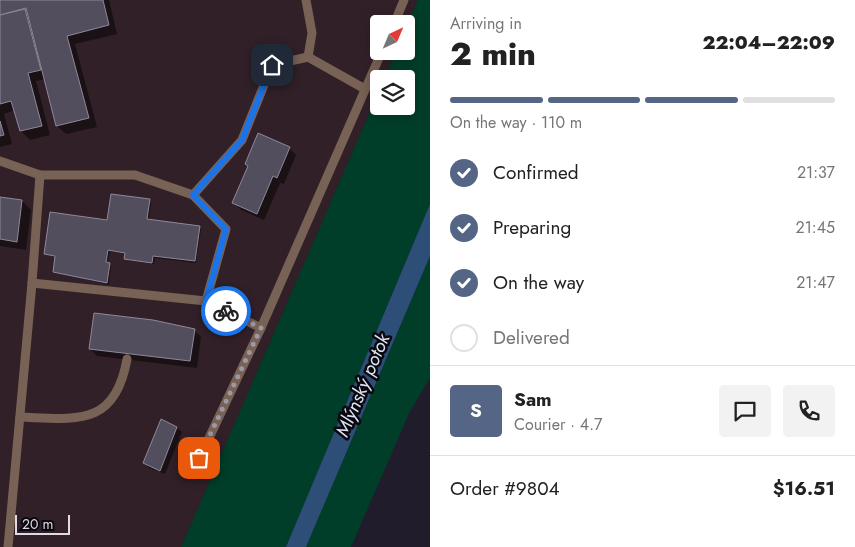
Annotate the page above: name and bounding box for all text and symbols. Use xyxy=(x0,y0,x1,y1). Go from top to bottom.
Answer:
text: Arriving in xyxy=(450,12,522,35)
north arrow xyxy=(370,15,415,60)
map controls xyxy=(370,15,415,115)
text: 22:04–22:09 xyxy=(703,29,835,56)
text: 2 min xyxy=(450,31,536,77)
pin xyxy=(251,44,293,86)
icon: home xyxy=(258,51,286,79)
button: layers xyxy=(370,70,415,115)
text: On the way · 110 m xyxy=(450,111,582,134)
icon: check xyxy=(450,159,478,187)
text: Confirmed xyxy=(493,159,579,186)
text: 21:37 xyxy=(797,161,835,184)
icon: check xyxy=(450,214,478,242)
text: Preparing xyxy=(493,214,571,241)
text: 21:45 xyxy=(796,216,835,239)
icon: check xyxy=(450,269,478,297)
text: On the way xyxy=(493,269,584,296)
text: 21:47 xyxy=(796,271,835,294)
courier xyxy=(201,286,251,336)
icon: bike xyxy=(212,297,240,325)
text: Delivered xyxy=(493,324,570,351)
water label: Mlýnský potok xyxy=(329,329,397,441)
button: chat xyxy=(719,385,771,437)
button: phone xyxy=(783,385,835,437)
text: Sam xyxy=(514,386,552,413)
text: S xyxy=(470,397,482,424)
text: Courier · 4.7 xyxy=(514,413,602,436)
pin xyxy=(178,437,220,479)
icon: bag xyxy=(185,444,213,472)
text: Order #9804 xyxy=(450,475,560,502)
text: $16.51 xyxy=(773,475,835,502)
scale bar xyxy=(15,512,70,535)
text: 20 m xyxy=(22,514,54,534)

